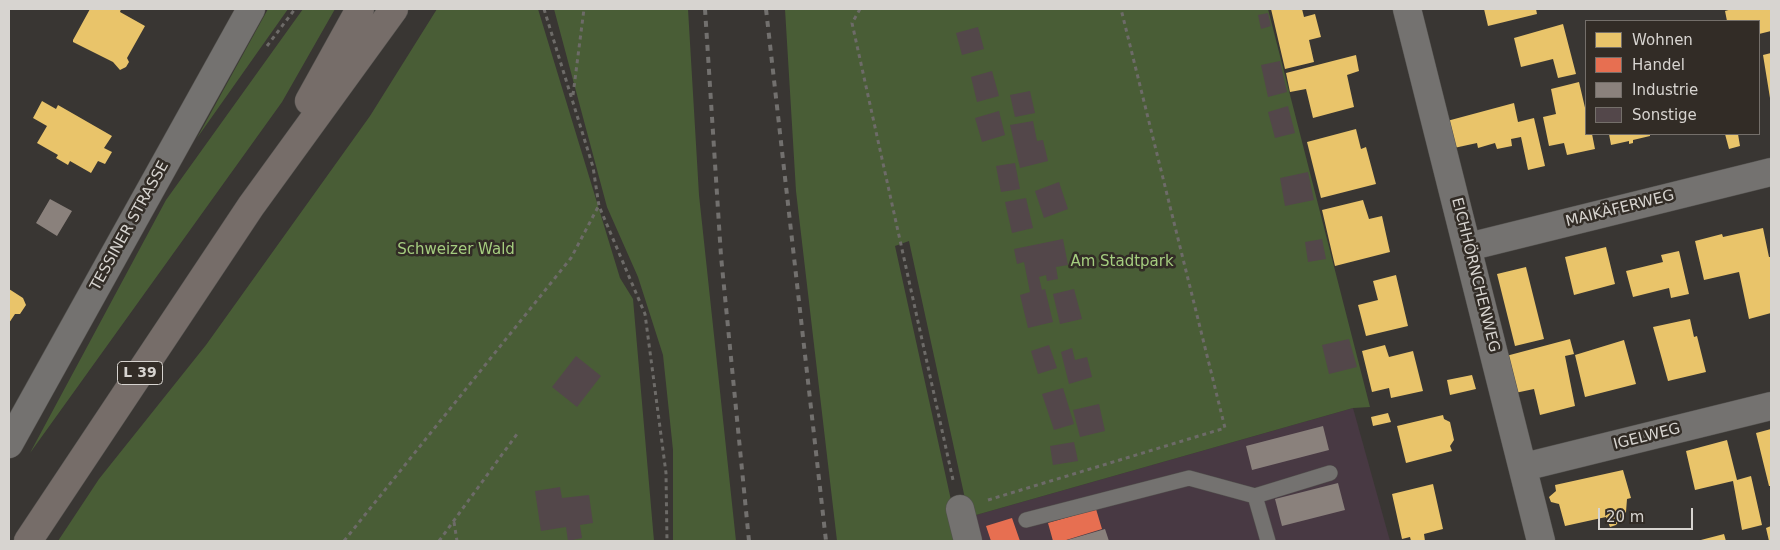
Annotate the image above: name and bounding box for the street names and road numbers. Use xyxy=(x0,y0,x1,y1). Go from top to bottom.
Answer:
street label: TESSINER STRASSE xyxy=(87,158,173,294)
street label: MAIKÄFERWEG xyxy=(1564,187,1676,231)
street label: EICHHÖRNCHENWEG xyxy=(1447,196,1503,354)
road number: L 39 xyxy=(118,362,162,384)
street label: IGELWEG xyxy=(1612,420,1682,454)

